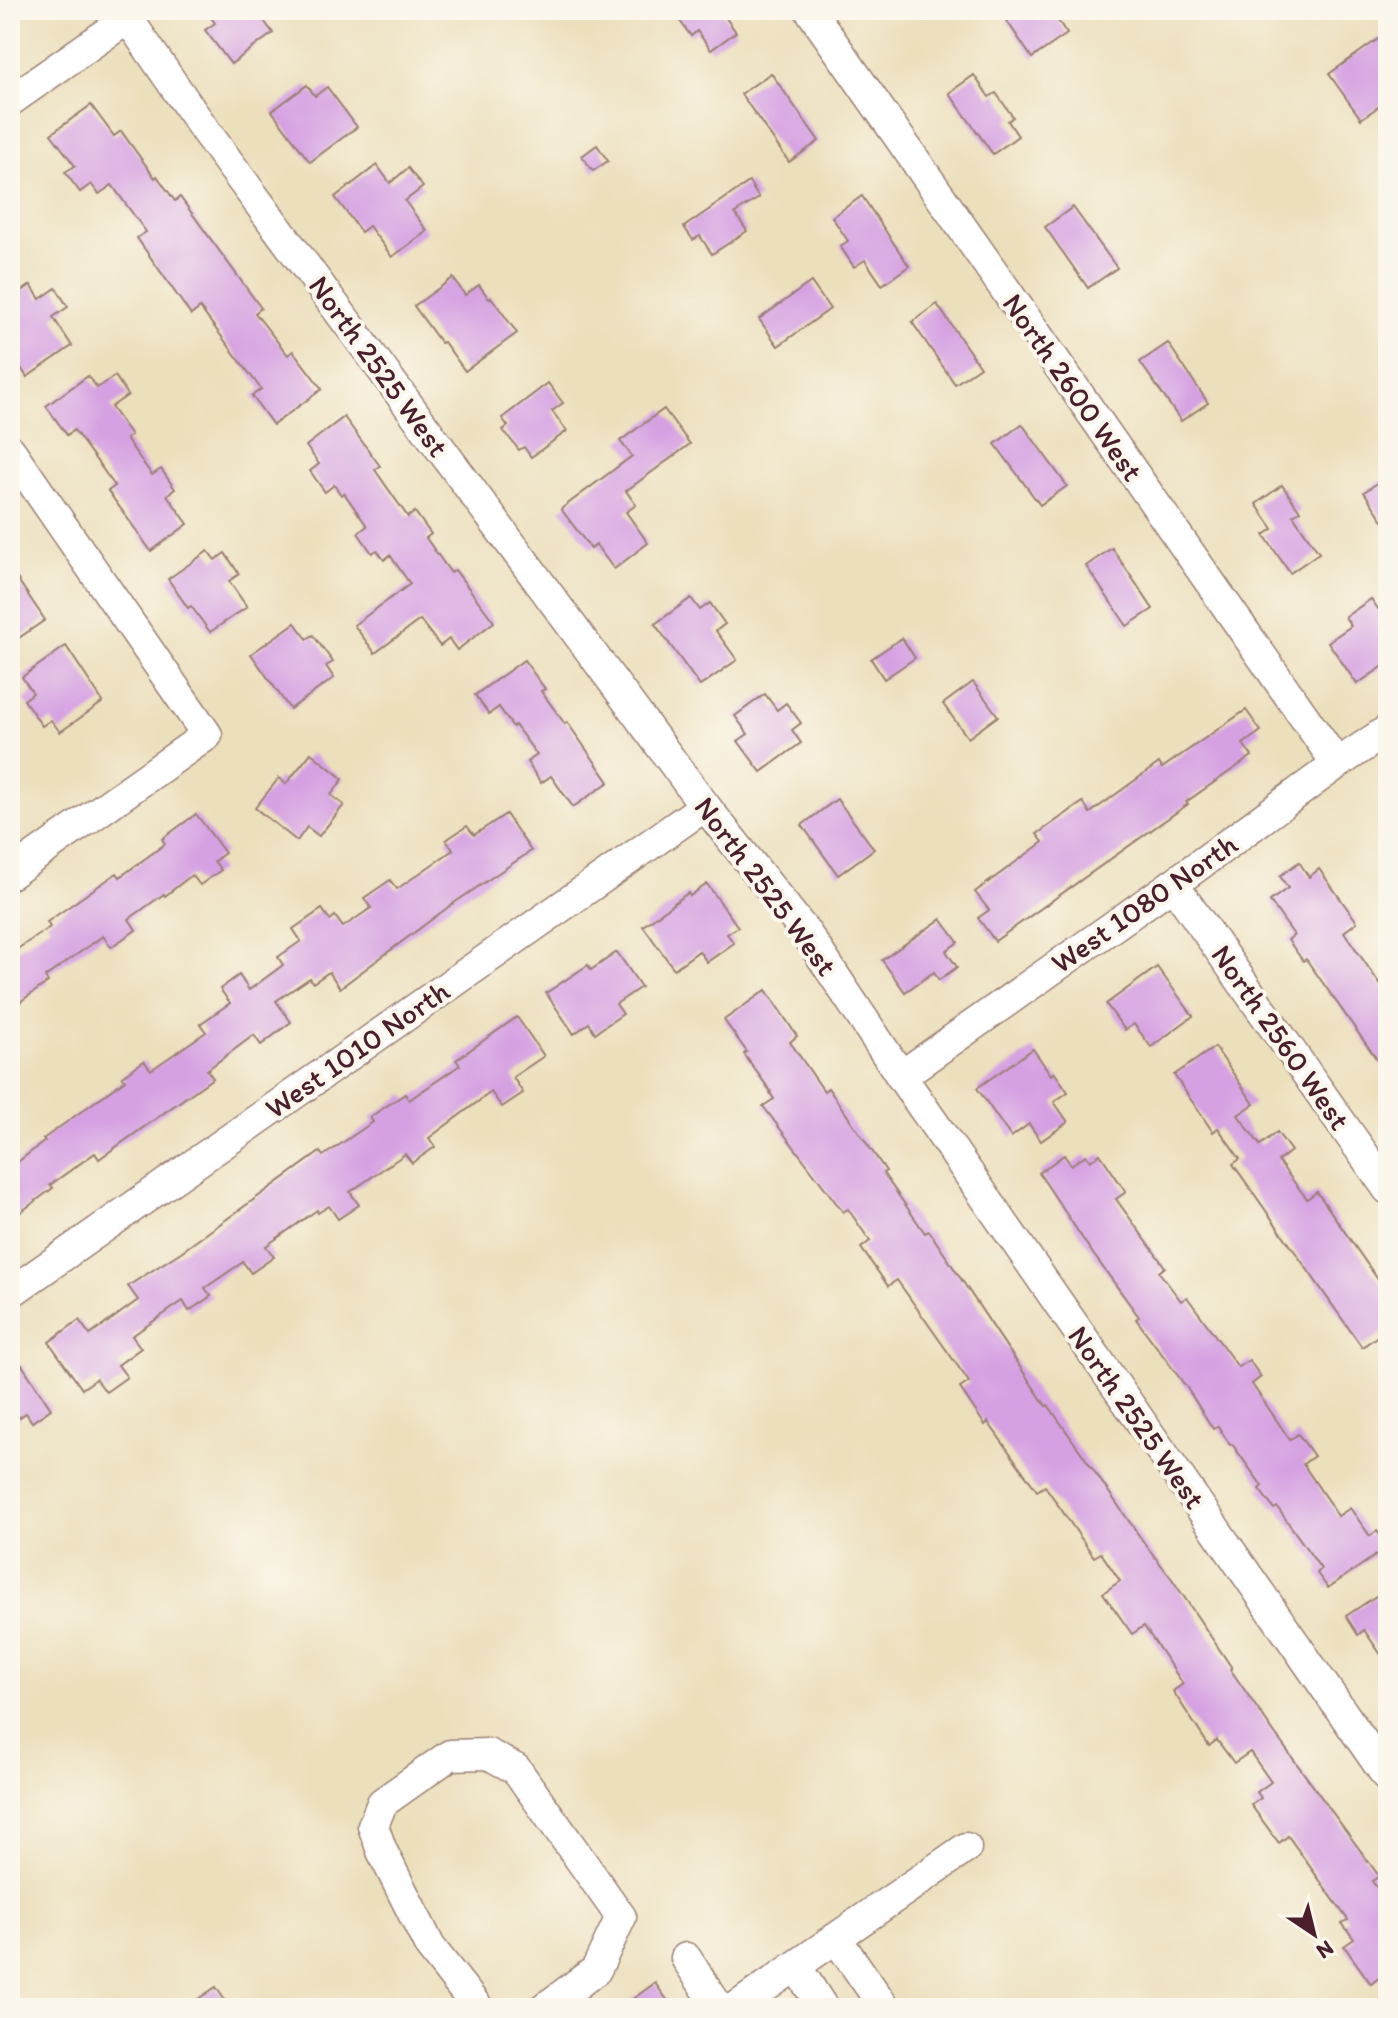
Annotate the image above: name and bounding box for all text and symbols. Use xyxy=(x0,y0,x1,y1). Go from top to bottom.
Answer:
street label: North 2525 West xyxy=(301,268,457,464)
street label: North 2600 West xyxy=(995,286,1151,488)
street label: North 2525 West xyxy=(687,789,845,983)
street label: West 1080 North xyxy=(1044,825,1244,981)
street label: North 2560 West xyxy=(1203,937,1359,1137)
street label: West 1010 North xyxy=(258,972,456,1126)
street label: North 2525 West xyxy=(1060,1318,1214,1516)
north arrow xyxy=(1274,1894,1354,1974)
text: N xyxy=(1311,1935,1339,1965)

